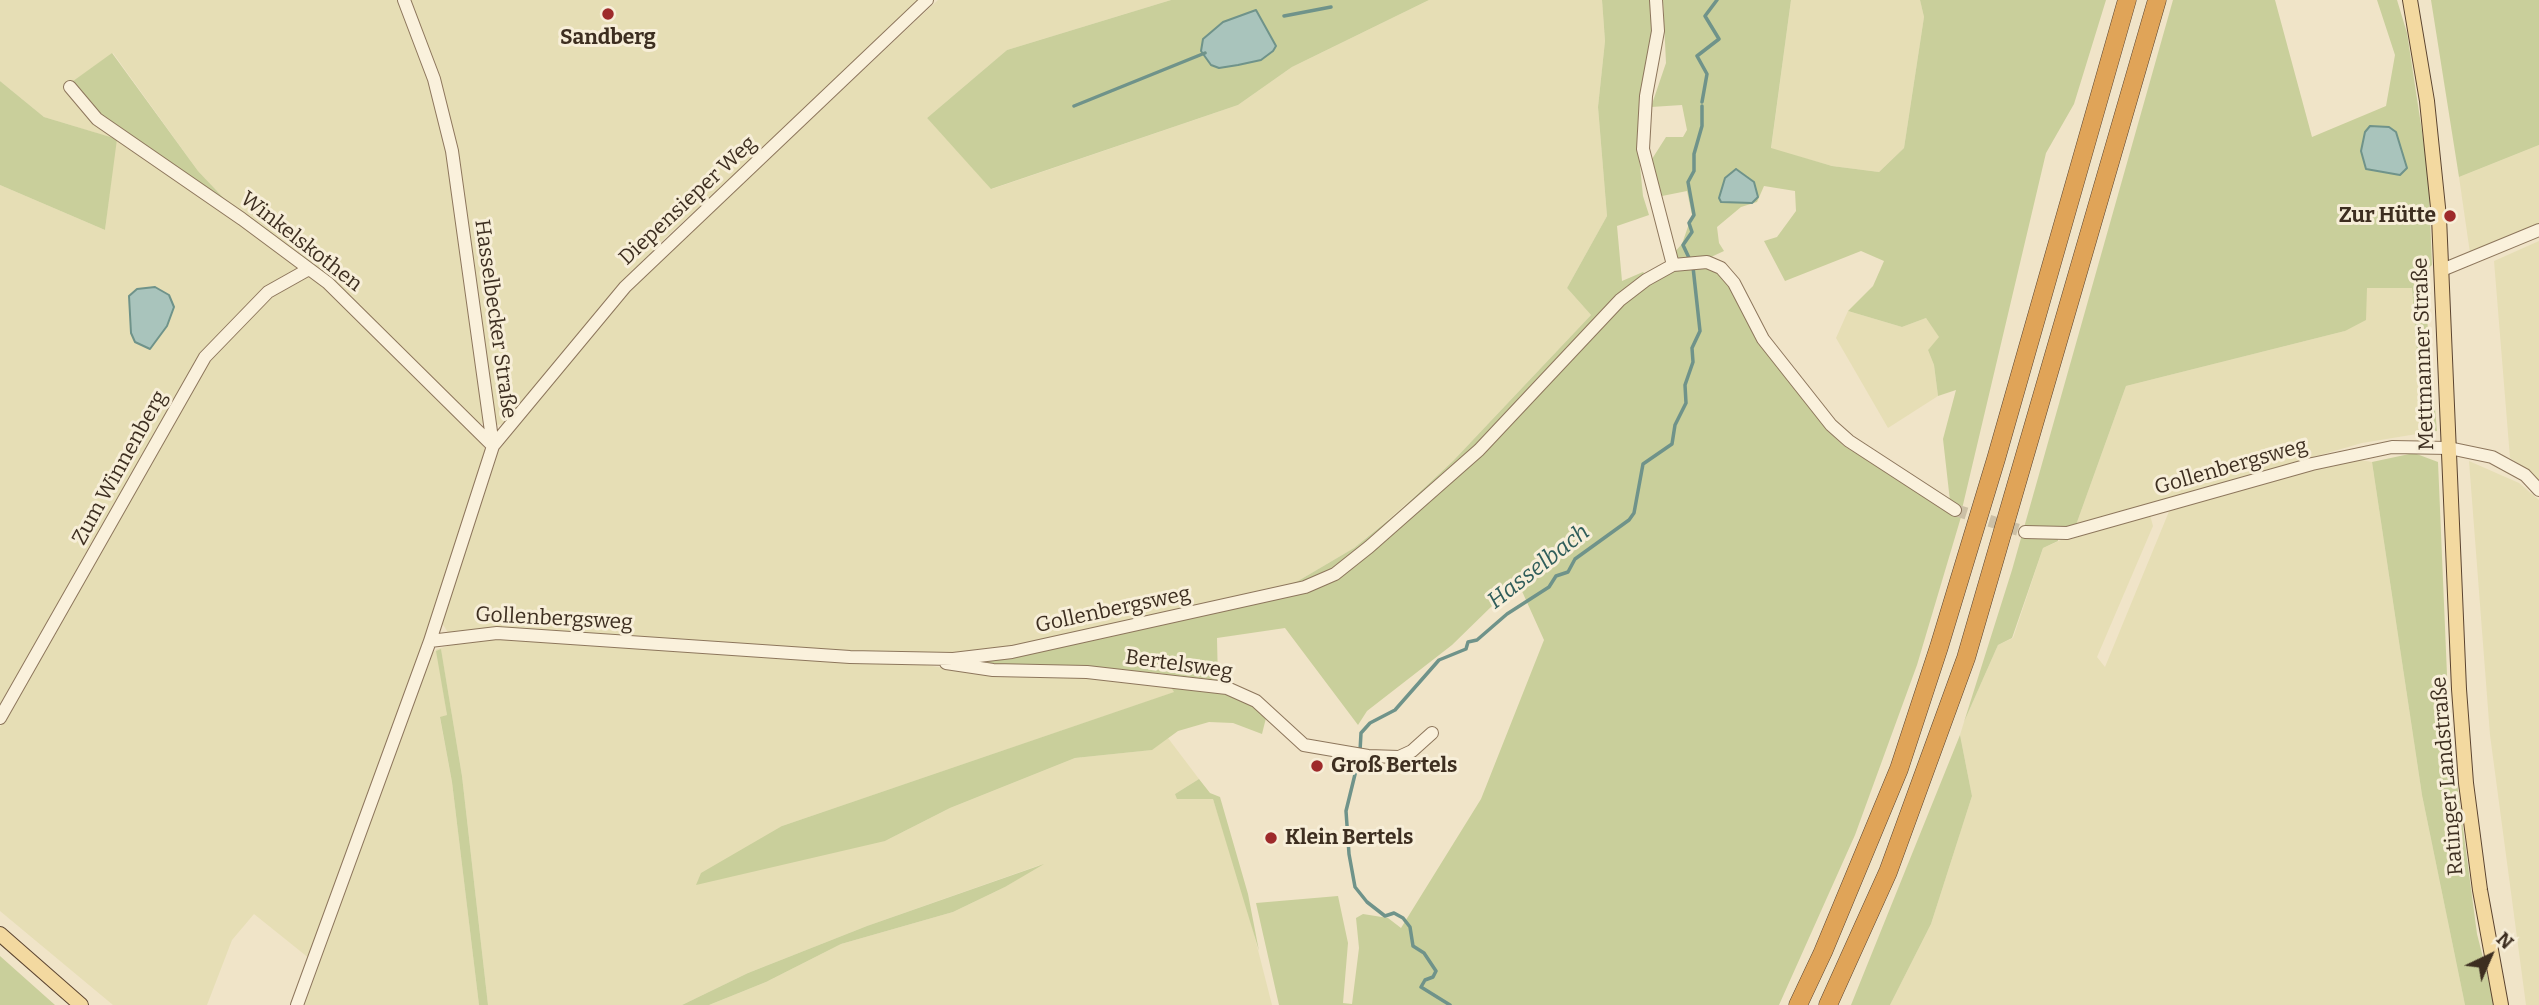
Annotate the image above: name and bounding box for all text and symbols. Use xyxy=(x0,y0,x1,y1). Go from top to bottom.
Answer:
marker: Sandberg xyxy=(600,6,616,22)
place label: Sandberg xyxy=(560,25,656,51)
street label: Diepensieper Weg xyxy=(614,131,762,271)
street label: Winkelskothen xyxy=(235,187,367,297)
place label: Zur Hütte xyxy=(2339,203,2436,229)
marker: Zur Hütte xyxy=(2442,208,2458,224)
street label: Hasselbecker Straße xyxy=(469,218,521,420)
street label: Mettmanner Straße xyxy=(2408,257,2440,451)
street label: Zum Winnenberg xyxy=(67,387,173,549)
street label: Gollenbergsweg xyxy=(2152,433,2310,501)
water label: Hasselbach xyxy=(1483,519,1595,615)
street label: Gollenbergsweg xyxy=(1033,581,1193,639)
street label: Gollenbergsweg xyxy=(475,602,633,636)
street label: Bertelsweg xyxy=(1124,645,1234,685)
street label: Ratinger Landstraße xyxy=(2427,675,2469,877)
place label: Groß Bertels xyxy=(1331,753,1457,779)
marker: Groß Bertels xyxy=(1309,758,1325,774)
place label: Klein Bertels xyxy=(1285,825,1413,851)
marker: Klein Bertels xyxy=(1263,830,1279,846)
north arrow xyxy=(2455,921,2525,991)
text: N xyxy=(2492,927,2518,954)

